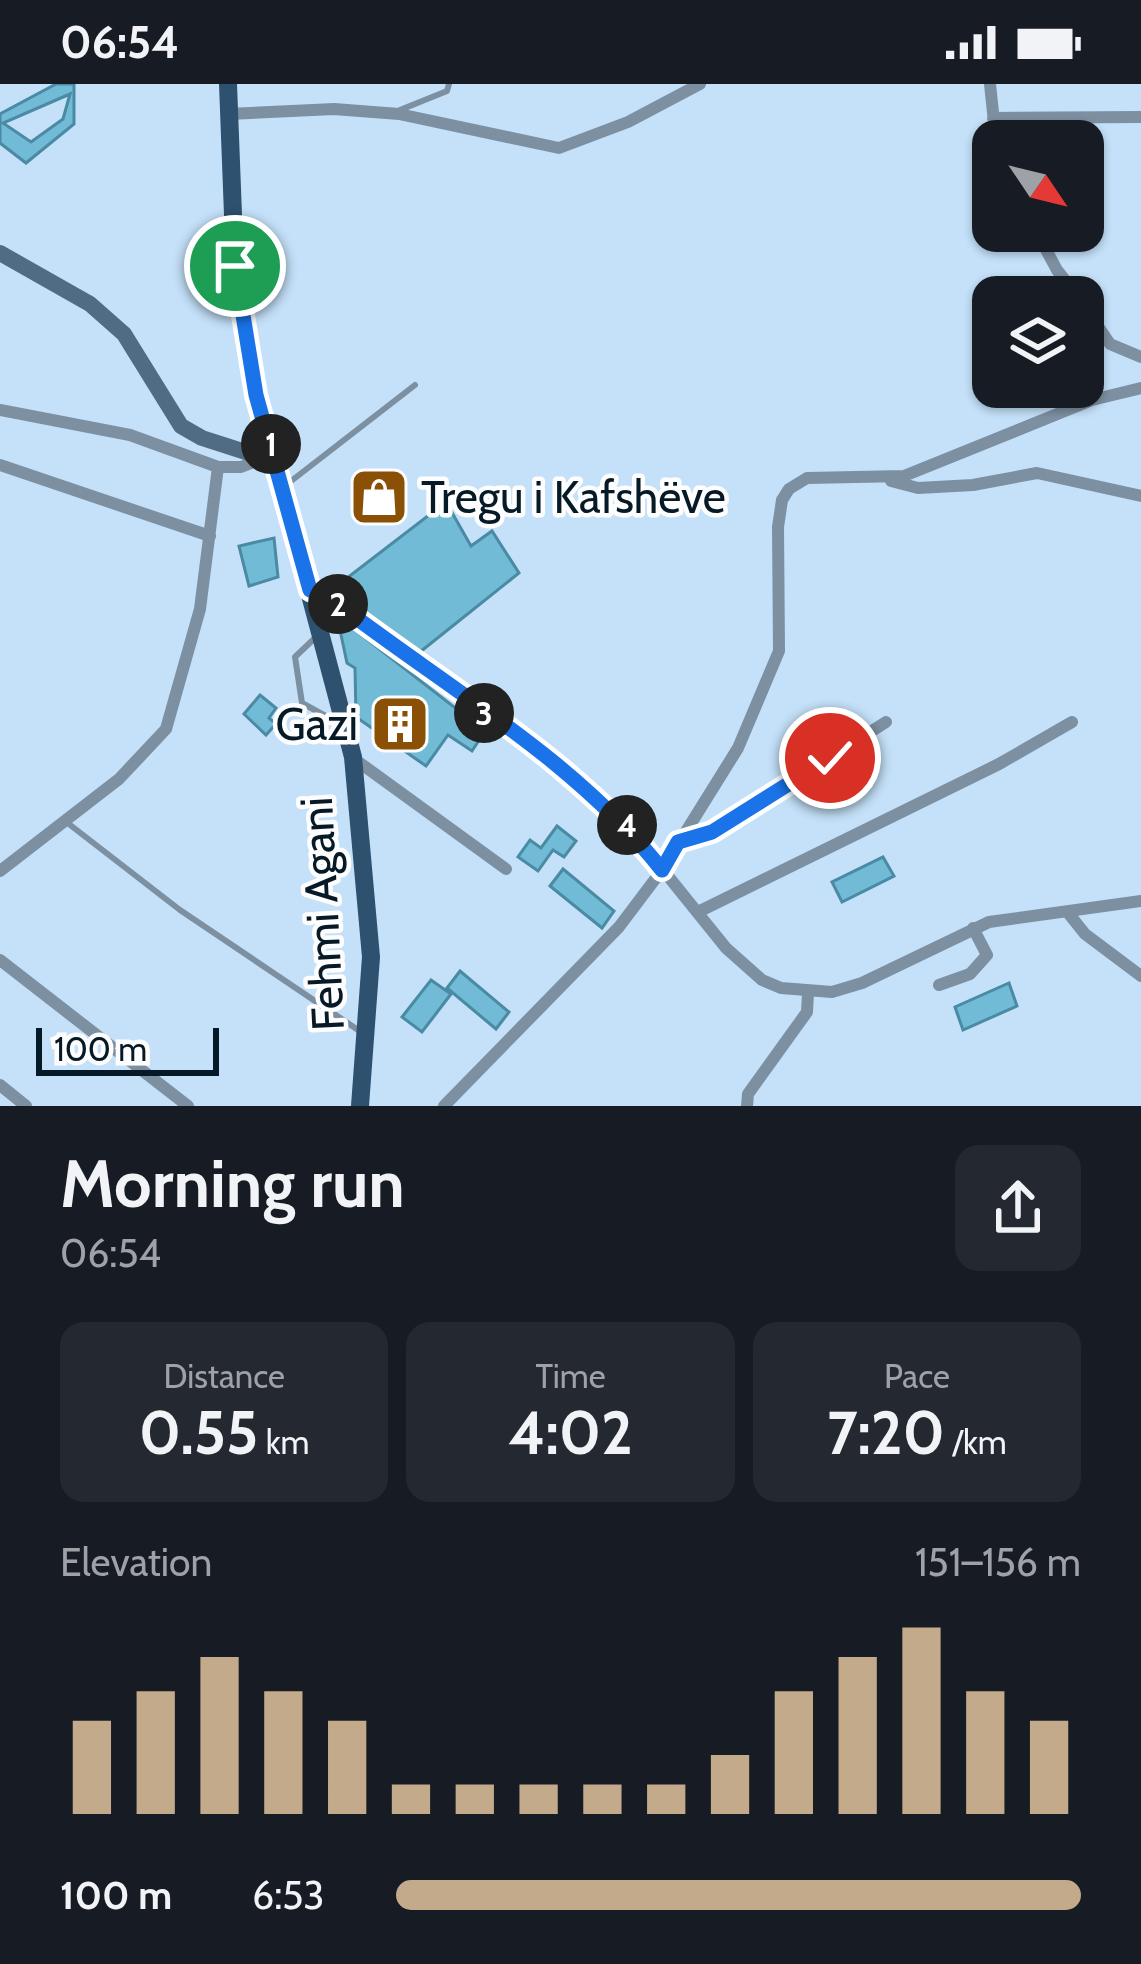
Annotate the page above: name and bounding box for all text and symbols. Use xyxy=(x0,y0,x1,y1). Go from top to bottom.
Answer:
text: 06:54 xyxy=(60,15,179,69)
north arrow xyxy=(972,120,1104,252)
map controls xyxy=(972,120,1104,408)
pin xyxy=(184,215,286,317)
icon: arrive xyxy=(202,233,268,299)
button: layers xyxy=(972,276,1104,408)
pin: 1 xyxy=(241,414,301,474)
text: 1 xyxy=(265,424,277,464)
shop icon: Tregu i Kafshëve xyxy=(348,466,410,528)
place label: Tregu i Kafshëve xyxy=(421,470,726,524)
pin: 2 xyxy=(308,574,368,634)
text: 2 xyxy=(329,584,347,624)
pin: 3 xyxy=(454,683,514,743)
building icon: Gazi xyxy=(369,693,431,755)
text: 3 xyxy=(475,693,493,733)
place label: Gazi xyxy=(275,697,358,751)
pin xyxy=(779,707,881,809)
icon: check xyxy=(797,725,863,791)
pin: 4 xyxy=(597,795,657,855)
street label: Fehmi Agani xyxy=(289,796,355,1032)
text: 4 xyxy=(617,805,637,845)
scale bar xyxy=(36,1022,219,1075)
text: 100 m xyxy=(54,1029,147,1069)
text: Morning run xyxy=(60,1143,405,1224)
button: share xyxy=(955,1145,1081,1271)
text: 06:54 xyxy=(60,1229,161,1277)
text: Distance xyxy=(163,1356,285,1396)
text: Time xyxy=(535,1356,606,1396)
text: Pace xyxy=(884,1356,950,1396)
text: 0.55 xyxy=(139,1396,258,1469)
text: 4:02 xyxy=(508,1396,633,1469)
text: 7:20 xyxy=(827,1396,945,1469)
text: km xyxy=(258,1422,309,1462)
text: /km xyxy=(945,1422,1007,1462)
text: Elevation xyxy=(60,1538,212,1586)
text: 151–156 m xyxy=(915,1538,1081,1586)
text: 100 m xyxy=(60,1871,172,1919)
text: 6:53 xyxy=(252,1871,324,1919)

